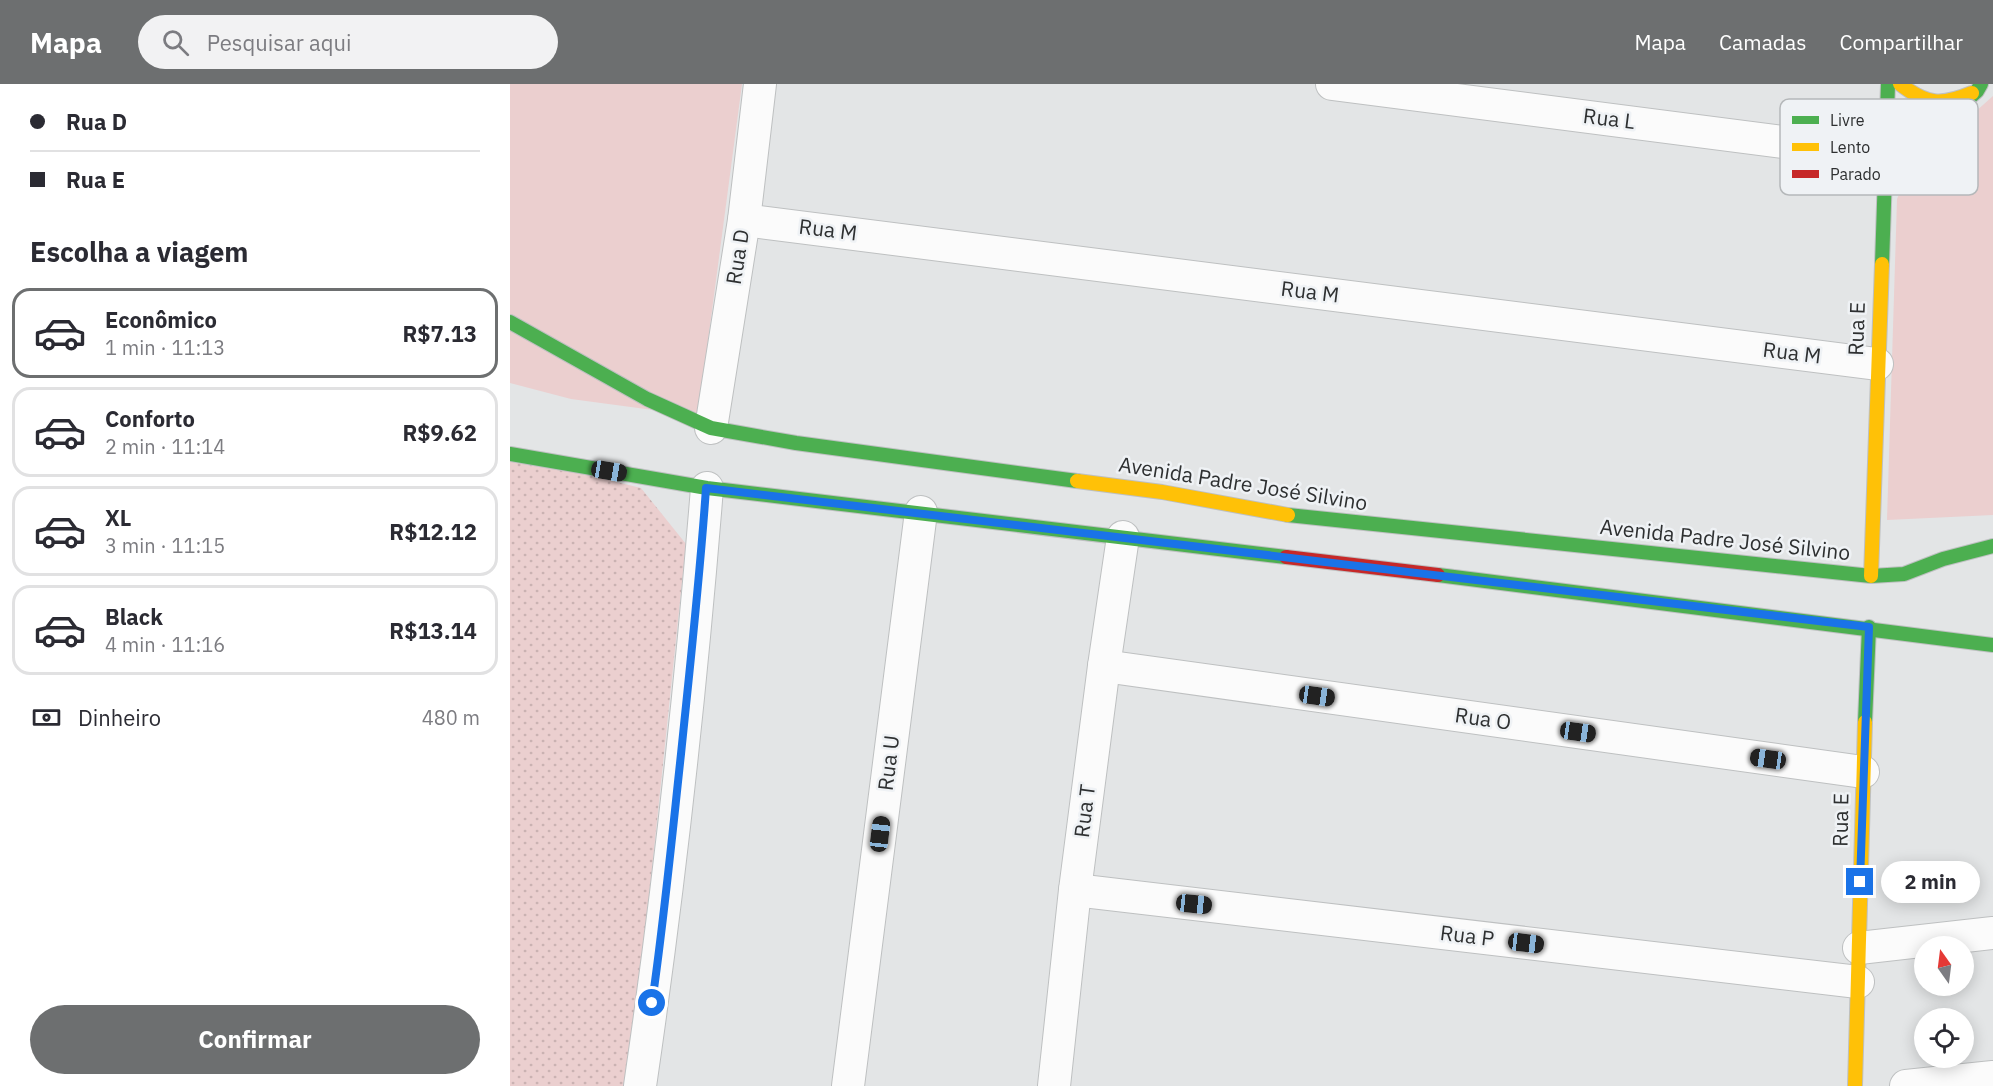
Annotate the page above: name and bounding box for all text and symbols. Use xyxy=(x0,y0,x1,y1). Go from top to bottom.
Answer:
search box xyxy=(138,15,558,69)
text: Mapa xyxy=(30,24,102,61)
icon: search xyxy=(159,26,192,59)
text: Pesquisar aqui xyxy=(207,28,352,57)
text: Mapa xyxy=(1634,28,1686,56)
text: Camadas xyxy=(1719,28,1806,56)
text: Compartilhar xyxy=(1839,28,1963,56)
legend xyxy=(1780,99,1978,195)
street label: Rua L xyxy=(1582,101,1637,135)
text: Rua D xyxy=(66,107,127,136)
text: Livre xyxy=(1830,110,1865,130)
text: Lento xyxy=(1830,137,1870,157)
text: Parado xyxy=(1830,164,1881,184)
text: Rua E xyxy=(66,165,125,194)
street label: Rua M xyxy=(797,212,859,246)
street label: Rua D xyxy=(719,227,755,287)
text: Escolha a viagem xyxy=(30,234,248,269)
street label: Rua M xyxy=(1279,274,1341,308)
street label: Rua E xyxy=(1841,302,1871,356)
text: Econômico xyxy=(105,305,217,334)
icon: car xyxy=(33,306,87,360)
text: R$7.13 xyxy=(403,319,477,348)
text: 1 min · 11:13 xyxy=(105,334,225,361)
street label: Rua M xyxy=(1761,335,1823,369)
text: Conforto xyxy=(105,404,195,433)
icon: car xyxy=(33,405,87,459)
text: R$9.62 xyxy=(403,418,477,447)
text: 2 min · 11:14 xyxy=(105,433,225,460)
street label: Avenida Padre José Silvino xyxy=(1117,449,1370,517)
car xyxy=(590,459,628,483)
text: XL xyxy=(105,503,131,532)
icon: car xyxy=(33,504,87,558)
street label: Avenida Padre José Silvino xyxy=(1598,512,1852,566)
text: R$12.12 xyxy=(389,517,477,546)
text: 3 min · 11:15 xyxy=(105,532,225,559)
text: Black xyxy=(105,602,163,631)
icon: car xyxy=(33,603,87,657)
text: R$13.14 xyxy=(389,616,477,645)
text: 4 min · 11:16 xyxy=(105,631,225,658)
car xyxy=(1298,685,1336,707)
street label: Rua O xyxy=(1453,700,1513,736)
icon: cash xyxy=(30,701,63,734)
text: Dinheiro xyxy=(78,703,161,732)
text: 480 m xyxy=(422,704,480,731)
car xyxy=(1559,721,1597,743)
street label: Rua U xyxy=(871,733,905,792)
car xyxy=(1749,748,1787,770)
street label: Rua T xyxy=(1067,783,1101,839)
street label: Rua E xyxy=(1826,793,1854,847)
car xyxy=(869,815,891,853)
callout: 2 min xyxy=(1881,861,1980,903)
route end xyxy=(1846,868,1873,895)
text: 2 min xyxy=(1904,868,1957,895)
car xyxy=(1175,893,1213,915)
street label: Rua P xyxy=(1438,918,1496,952)
car xyxy=(1507,932,1545,954)
north arrow xyxy=(1914,936,1974,996)
map controls xyxy=(1914,936,1974,1068)
route start xyxy=(638,989,665,1016)
button: Confirmar xyxy=(30,1005,480,1074)
button: locate xyxy=(1914,1008,1974,1068)

